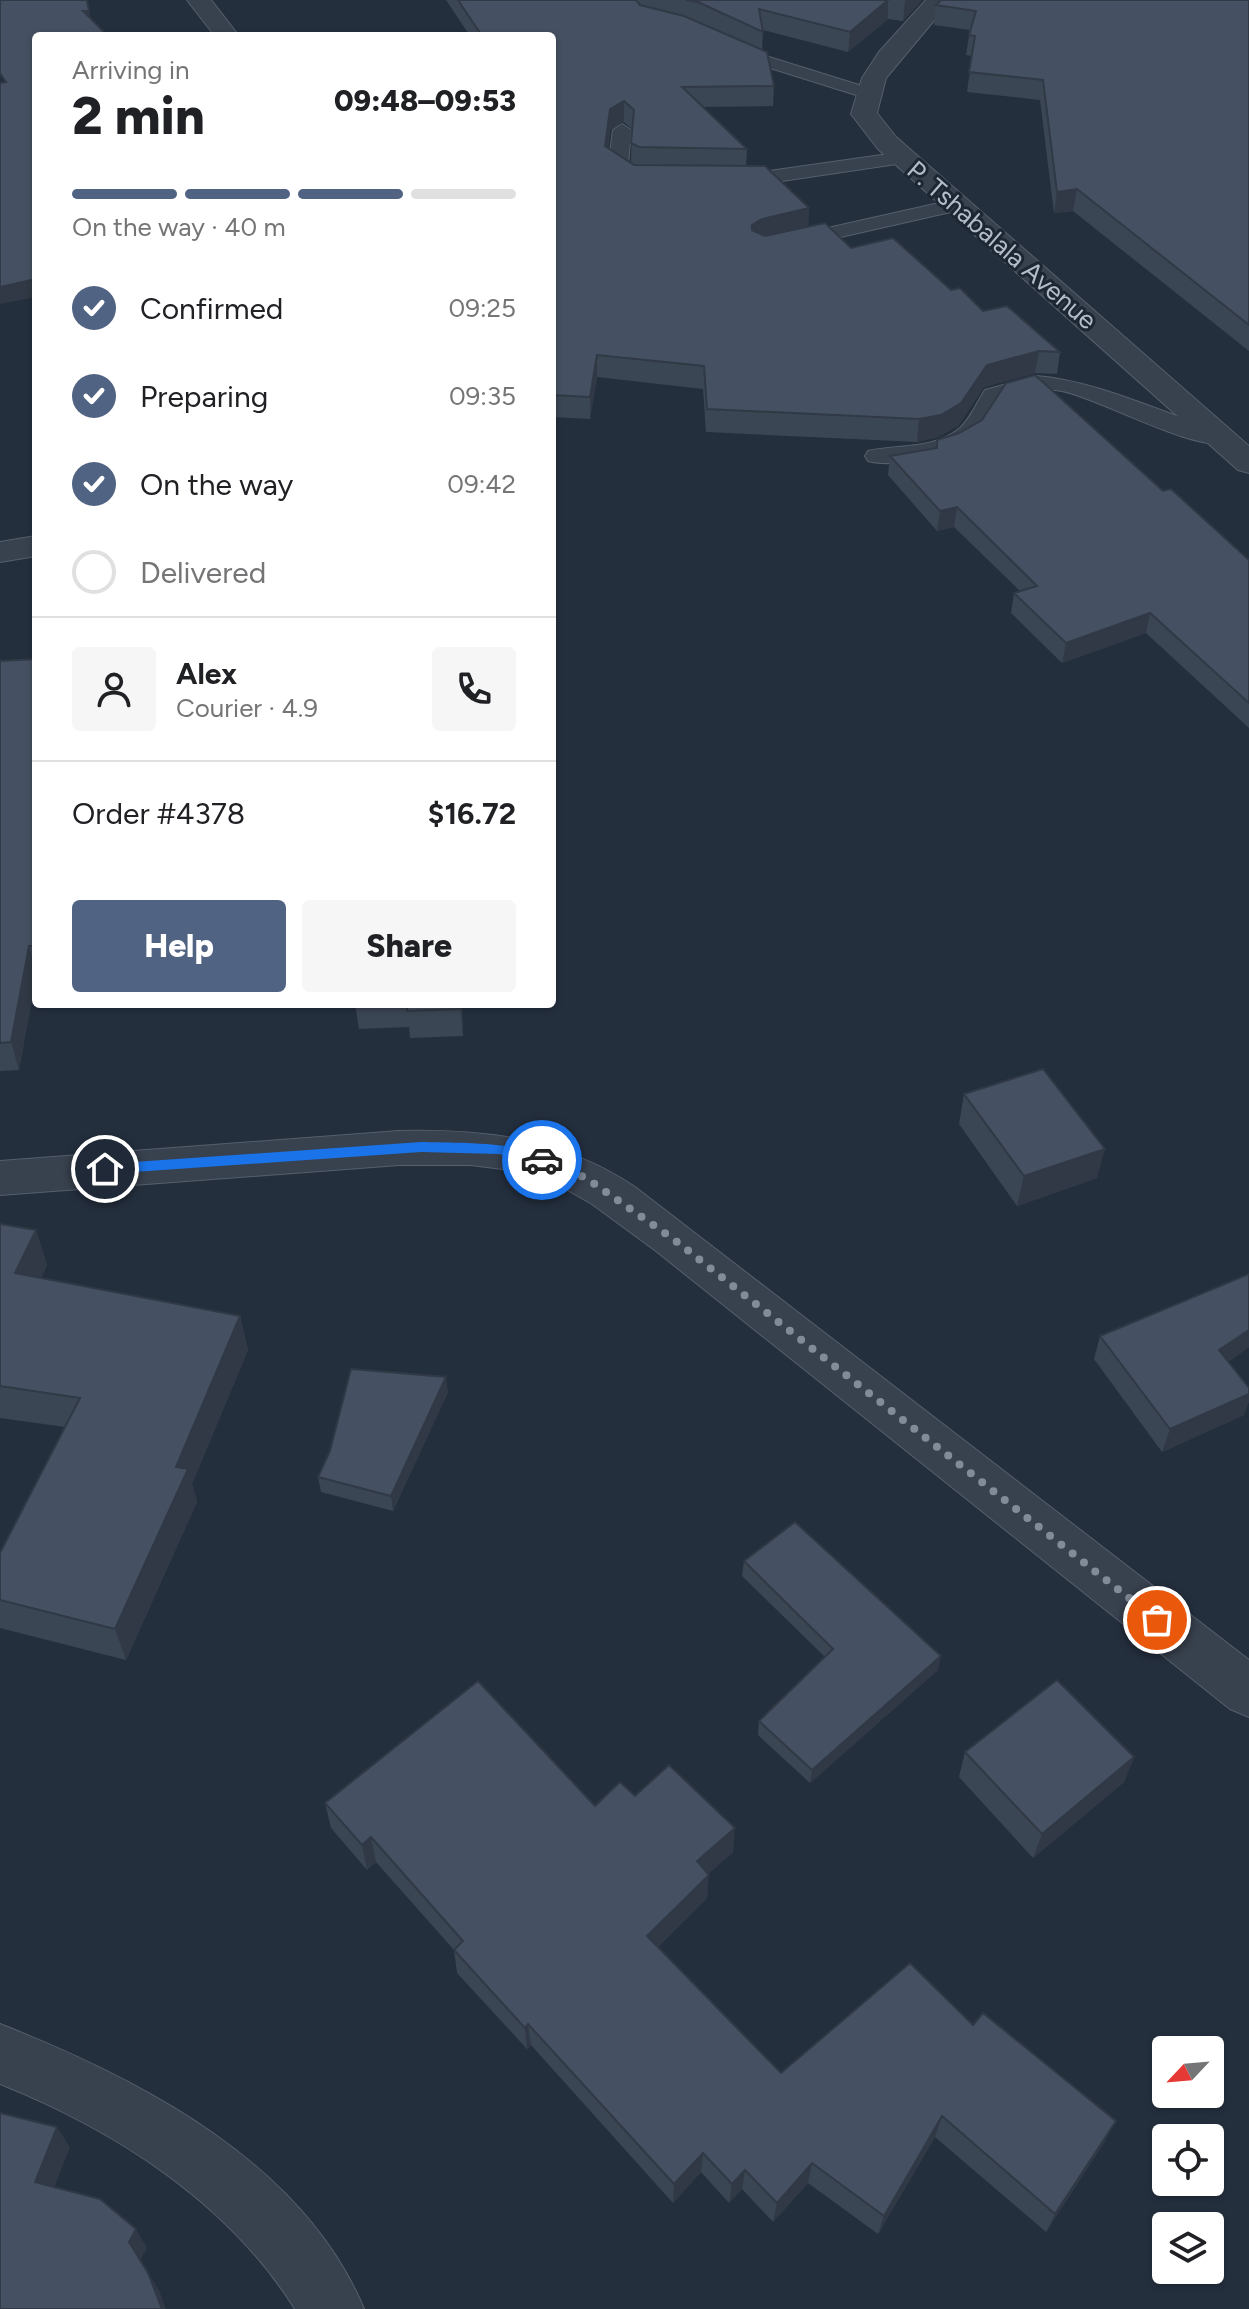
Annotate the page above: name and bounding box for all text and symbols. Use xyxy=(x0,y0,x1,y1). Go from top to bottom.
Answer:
text: Arriving in xyxy=(72,54,190,86)
text: 09:48–09:53 xyxy=(334,82,516,119)
text: 2 min xyxy=(72,85,205,147)
street label: P. Tshabalala Avenue xyxy=(901,154,1103,336)
text: On the way · 40 m xyxy=(72,211,286,243)
icon: check xyxy=(72,286,116,330)
text: Confirmed xyxy=(140,290,283,327)
text: 09:25 xyxy=(449,292,516,324)
icon: check xyxy=(72,374,116,418)
text: Preparing xyxy=(140,378,268,415)
text: 09:35 xyxy=(449,380,516,412)
icon: check xyxy=(72,462,116,506)
text: On the way xyxy=(140,466,293,503)
text: 09:42 xyxy=(447,468,516,500)
text: Delivered xyxy=(140,554,266,591)
button: person xyxy=(72,647,156,731)
button: phone xyxy=(432,647,516,731)
text: Alex xyxy=(176,655,237,692)
text: Courier · 4.9 xyxy=(176,692,318,724)
text: Order #4378 xyxy=(72,795,245,832)
text: $16.72 xyxy=(428,795,516,832)
button: Help xyxy=(72,900,286,992)
button: Share xyxy=(302,900,516,992)
courier xyxy=(502,1120,582,1200)
pin xyxy=(71,1135,139,1203)
icon: car xyxy=(520,1138,564,1182)
icon: home xyxy=(83,1147,127,1191)
pin xyxy=(1123,1586,1191,1654)
icon: bag xyxy=(1135,1598,1179,1642)
north arrow xyxy=(1152,2036,1224,2108)
map controls xyxy=(1152,2036,1224,2284)
button: locate xyxy=(1152,2124,1224,2196)
button: layers xyxy=(1152,2212,1224,2284)

